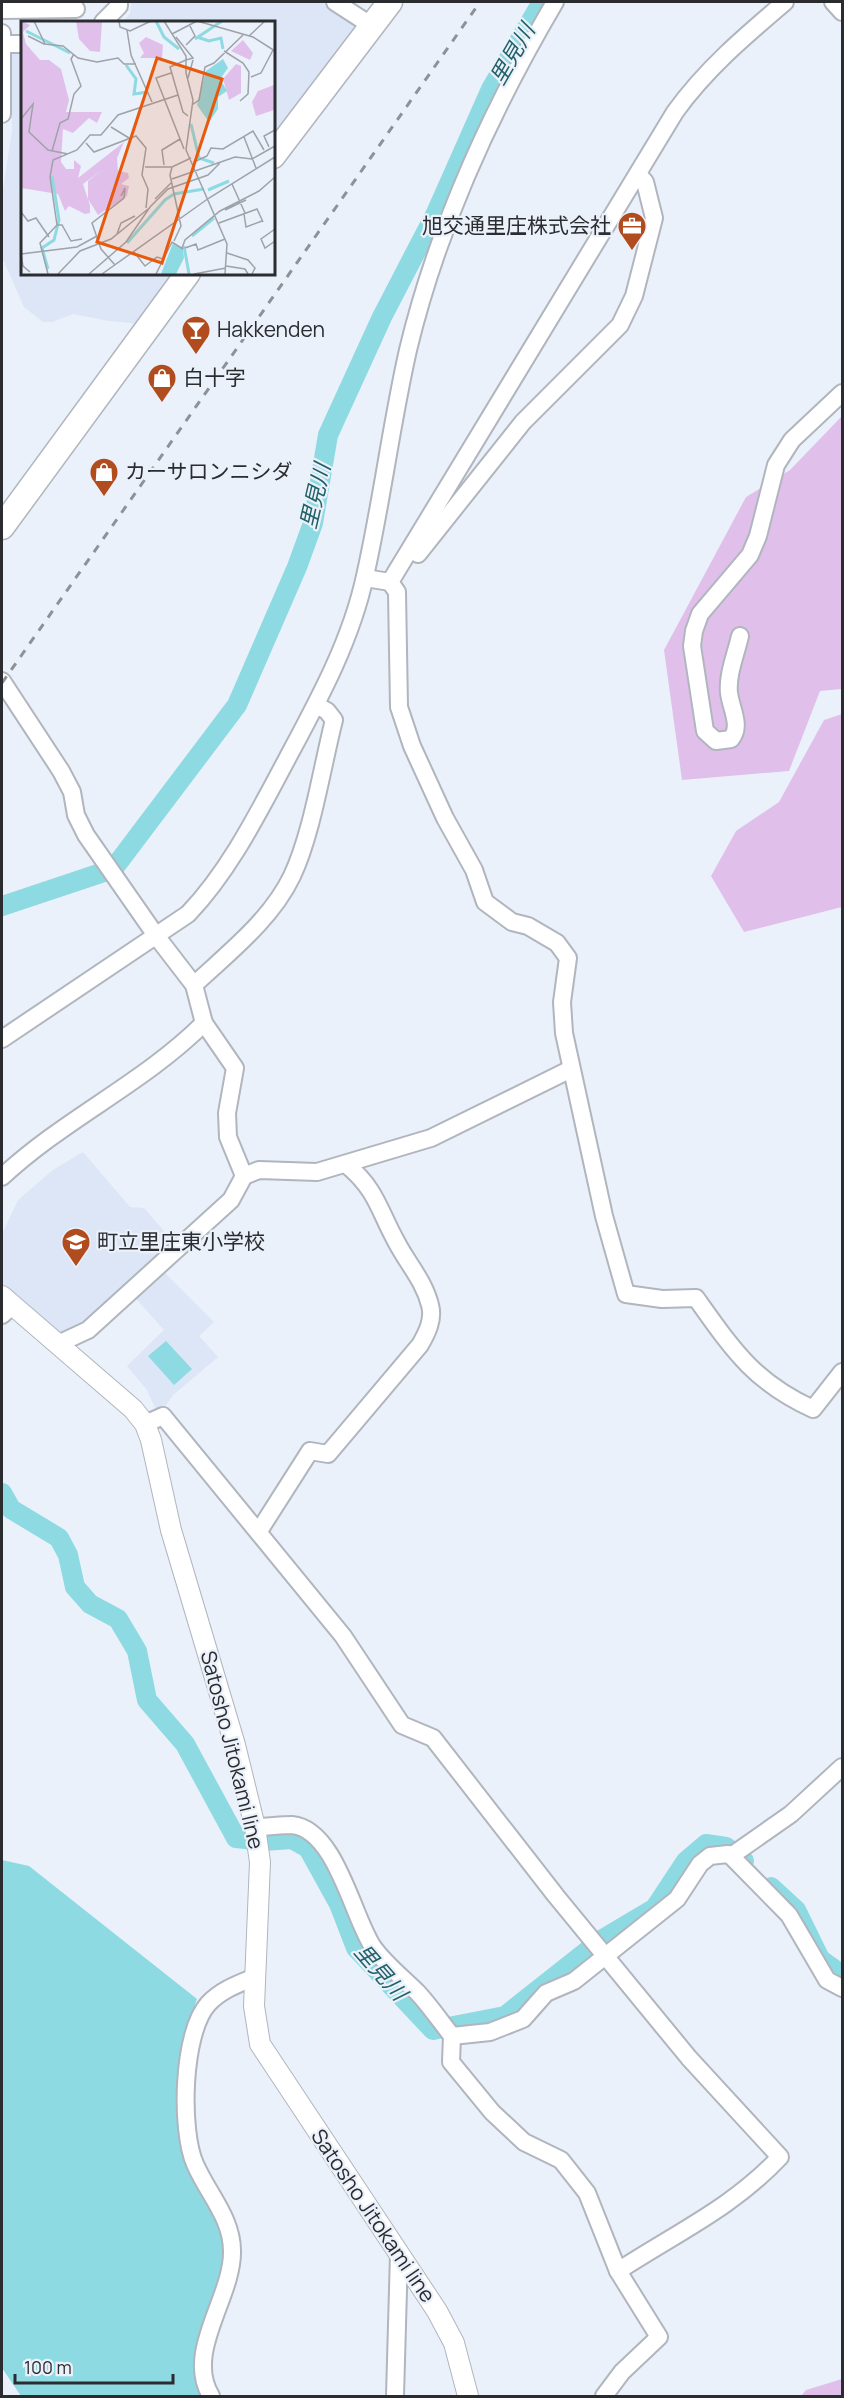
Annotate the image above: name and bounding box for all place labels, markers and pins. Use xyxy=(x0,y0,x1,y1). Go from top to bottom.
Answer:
office icon: 旭交通里庄株式会社 xyxy=(616,210,648,252)
place label: 旭交通里庄株式会社 xyxy=(422,211,611,239)
bar icon: Hakkenden xyxy=(180,314,212,356)
place label: Hakkenden xyxy=(217,315,325,343)
shop icon: 白十字 xyxy=(146,362,178,404)
place label: 白十字 xyxy=(183,363,246,391)
shop icon: カーサロンニシダ xyxy=(88,456,120,498)
place label: カーサロンニシダ xyxy=(125,457,293,485)
school or university icon: 町立里庄東小学校 xyxy=(60,1226,92,1268)
place label: 町立里庄東小学校 xyxy=(97,1227,265,1255)

